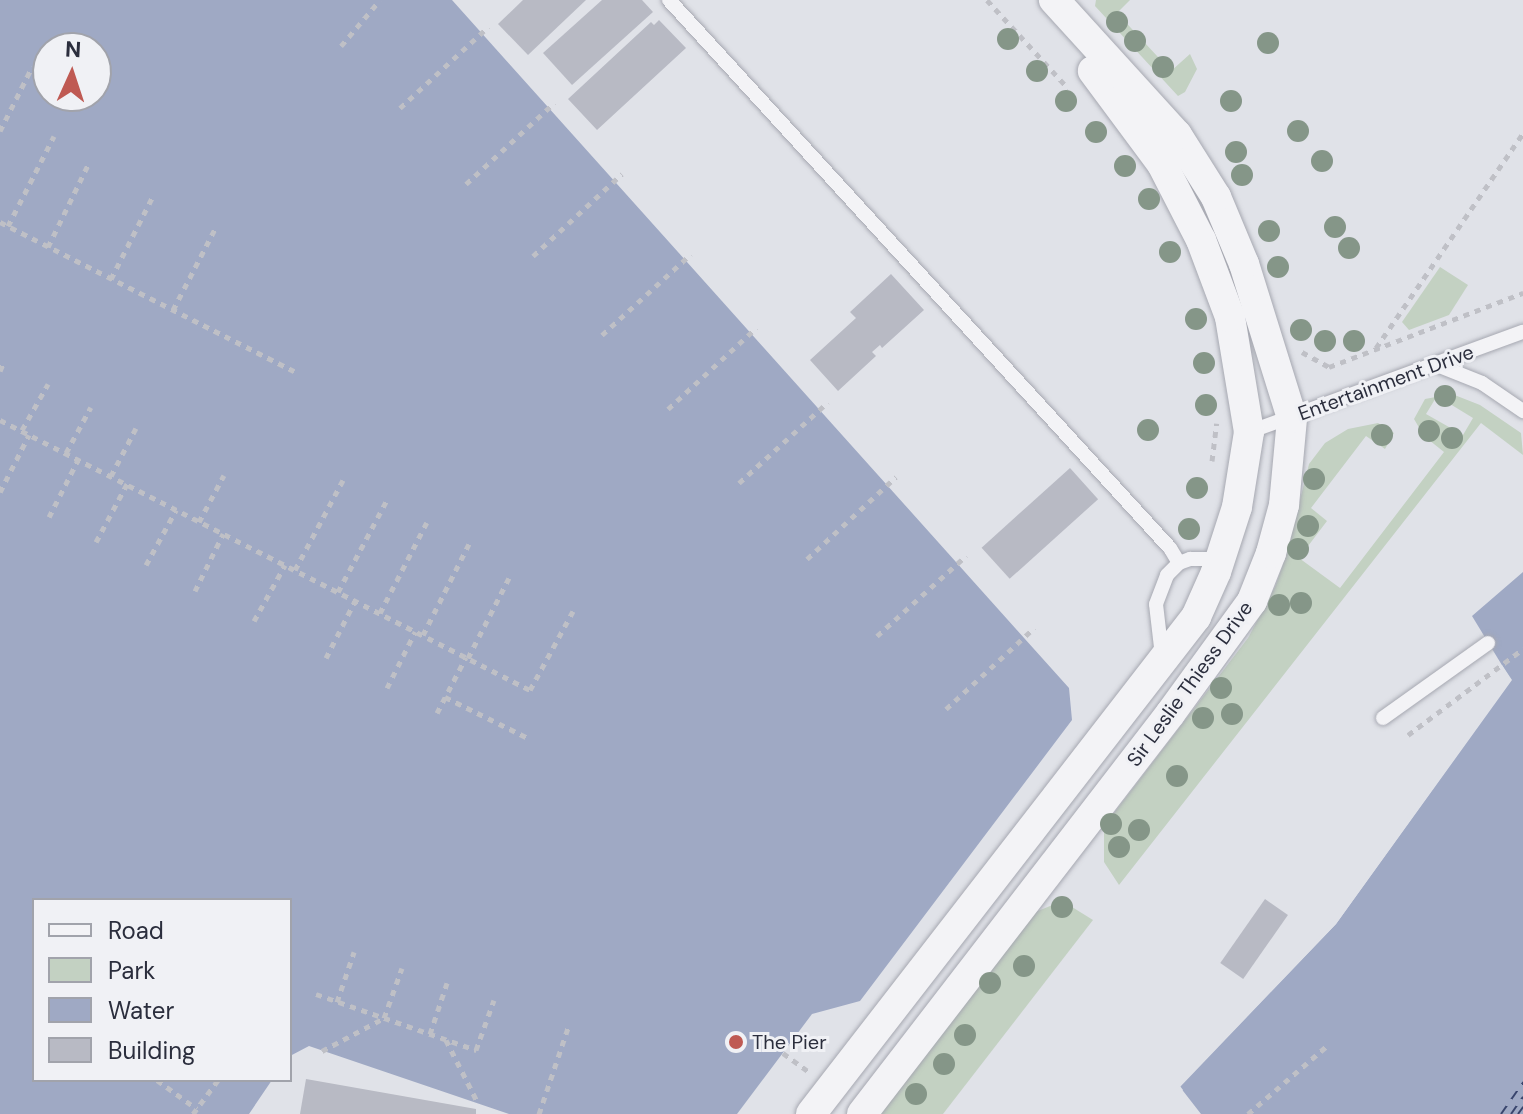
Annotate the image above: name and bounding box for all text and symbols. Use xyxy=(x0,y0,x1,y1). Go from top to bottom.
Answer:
north arrow xyxy=(32,32,112,112)
text: N xyxy=(64,35,82,64)
street label: Entertainment Drive xyxy=(1295,340,1477,426)
street label: Sir Leslie Thiess Drive xyxy=(1122,597,1258,771)
legend xyxy=(32,898,292,1082)
text: Road xyxy=(108,915,164,946)
text: Park xyxy=(108,955,155,986)
text: Water xyxy=(108,995,174,1026)
place label: The Pier xyxy=(752,1030,827,1054)
marker: The Pier xyxy=(727,1033,745,1051)
text: Building xyxy=(108,1035,195,1066)

